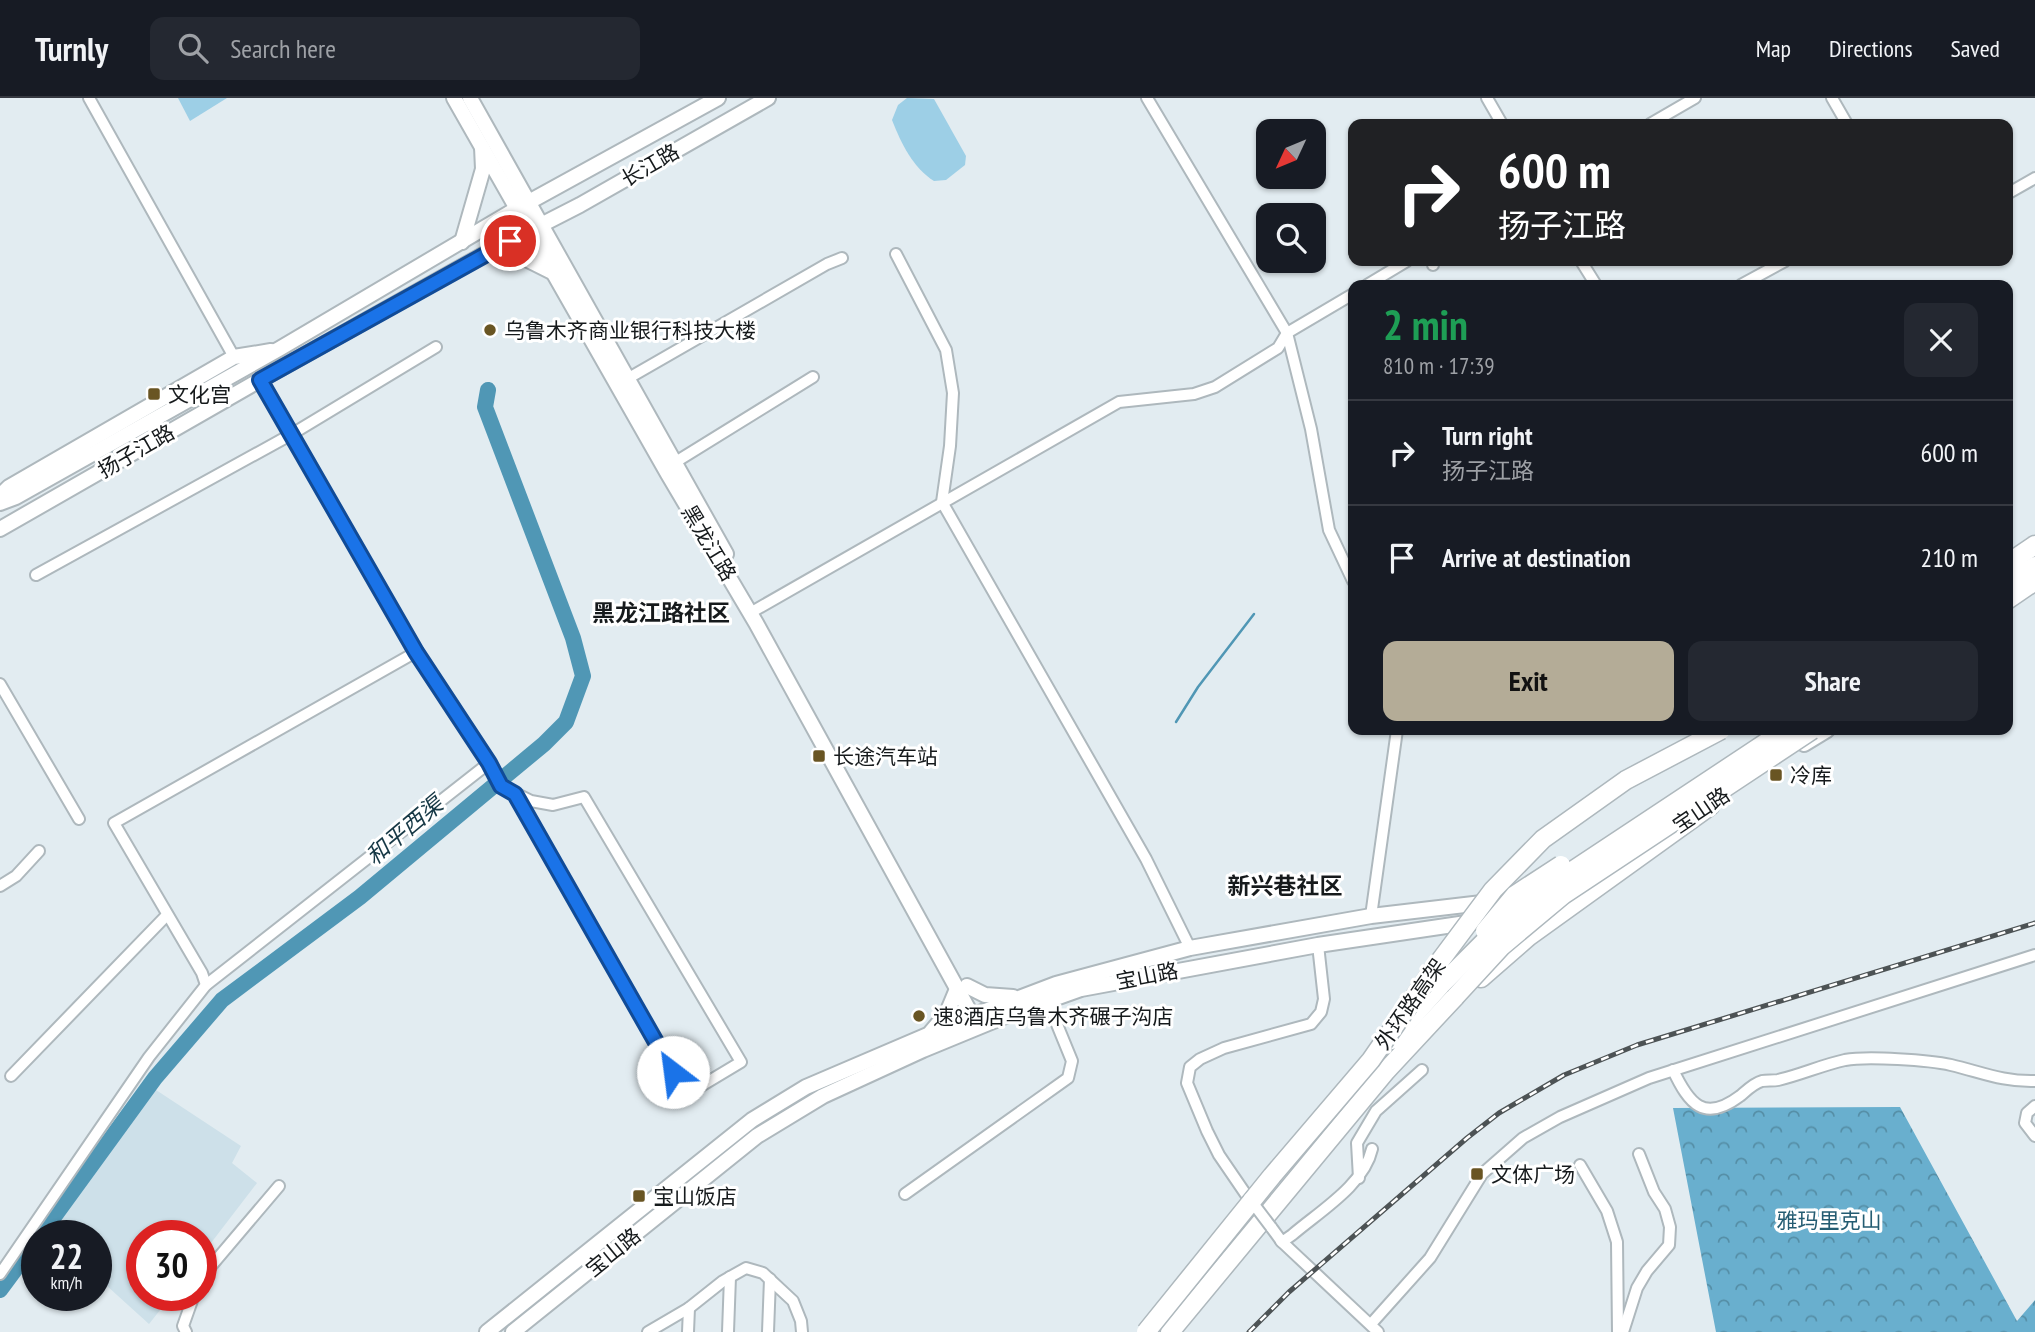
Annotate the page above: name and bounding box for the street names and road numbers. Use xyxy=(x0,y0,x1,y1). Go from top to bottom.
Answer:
street label: 长江路 xyxy=(616,138,684,192)
street label: 扬子江路 xyxy=(93,418,179,484)
street label: 黑龙江路 xyxy=(676,500,742,586)
street label: 宝山路 xyxy=(1667,781,1735,839)
street label: 外环路高架 xyxy=(1369,953,1451,1055)
street label: 宝山路 xyxy=(1114,957,1180,995)
street label: 宝山路 xyxy=(580,1222,646,1282)

